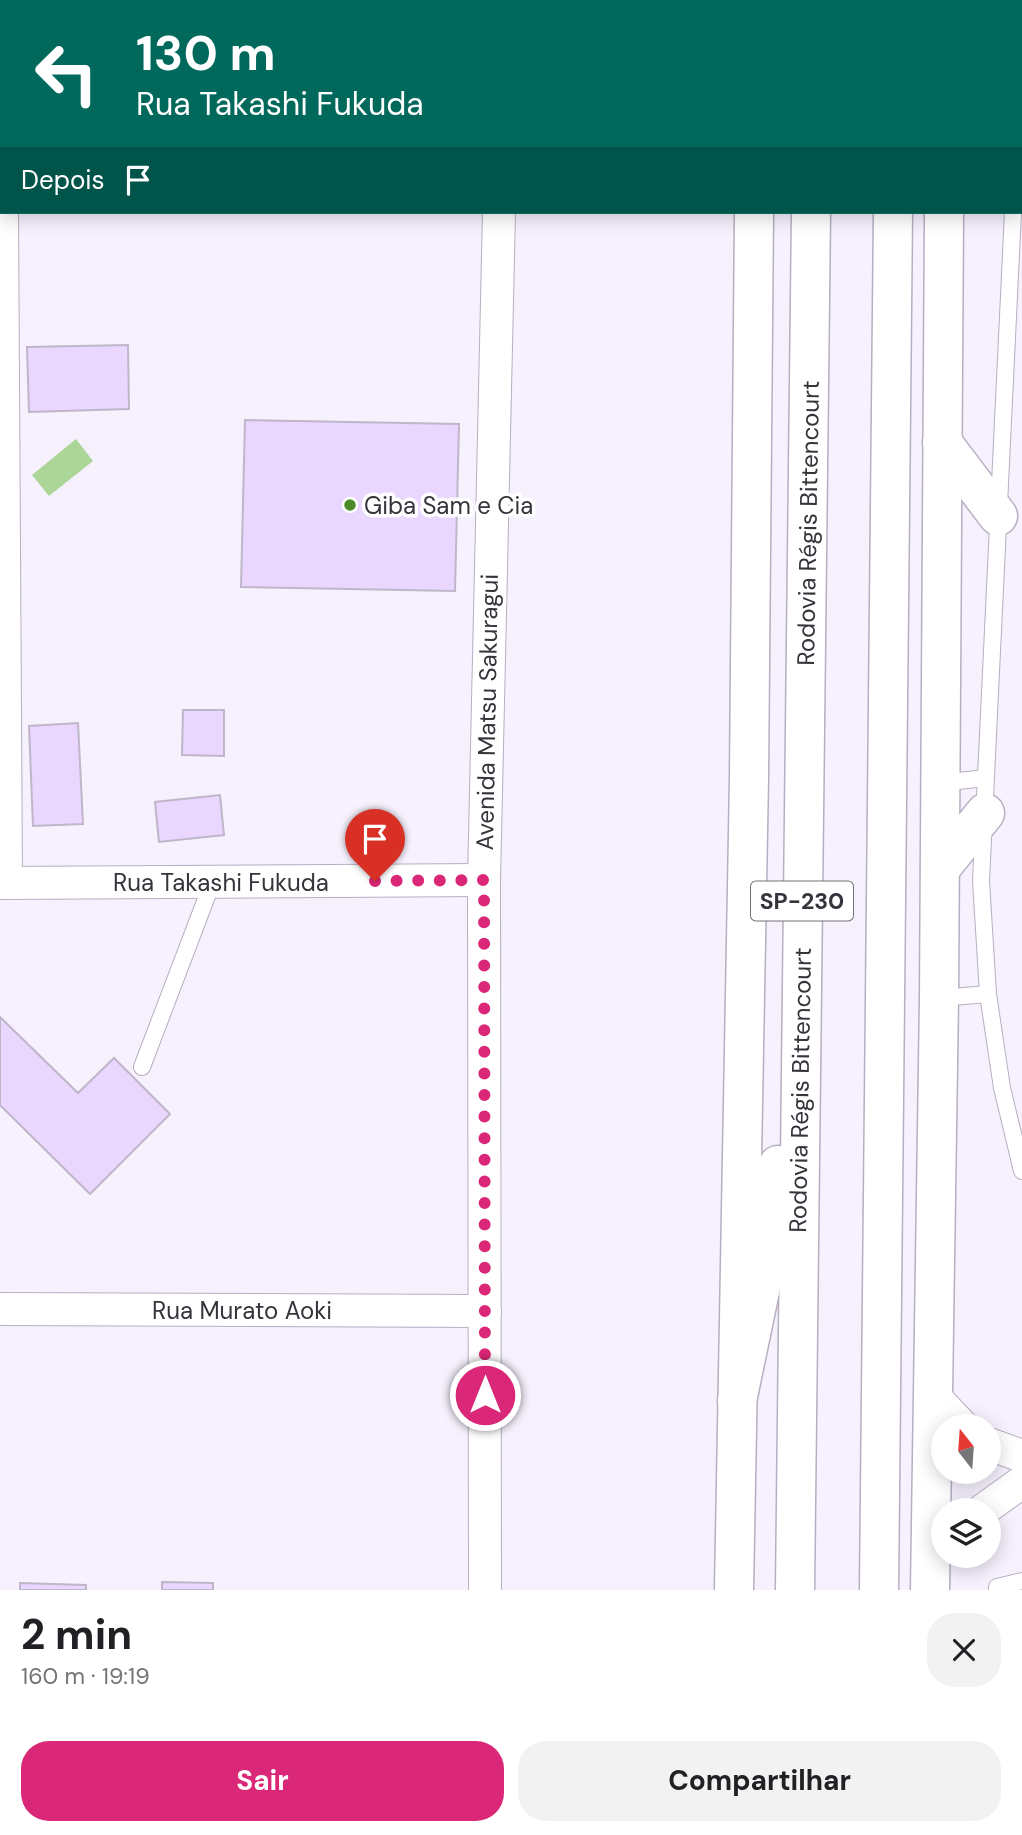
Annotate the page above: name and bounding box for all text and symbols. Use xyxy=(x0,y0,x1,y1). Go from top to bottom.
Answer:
text: 130 m xyxy=(136,21,276,85)
icon: left xyxy=(21,28,112,119)
text: Rua Takashi Fukuda xyxy=(136,83,424,125)
icon: arrive xyxy=(119,161,157,199)
text: Depois xyxy=(21,163,105,197)
street label: Rodovia Régis Bittencourt xyxy=(790,380,826,666)
place label: Giba Sam e Cia xyxy=(364,490,533,521)
marker: Giba Sam e Cia xyxy=(342,497,358,513)
street label: Avenida Matsu Sakuragui xyxy=(469,573,505,851)
pin xyxy=(345,809,405,881)
icon: arrive xyxy=(356,820,394,858)
street label: Rua Takashi Fukuda xyxy=(113,867,329,898)
road number: SP-230 xyxy=(751,882,853,920)
street label: Rodovia Régis Bittencourt xyxy=(782,947,818,1233)
street label: Rua Murato Aoki xyxy=(152,1295,332,1326)
position arrow xyxy=(448,1358,522,1432)
north arrow xyxy=(931,1414,1001,1484)
map controls xyxy=(931,1414,1001,1568)
button: layers xyxy=(931,1498,1001,1568)
text: 2 min xyxy=(21,1607,132,1662)
button: close xyxy=(927,1613,1001,1687)
text: 160 m · 19:19 xyxy=(21,1661,150,1691)
button: Sair xyxy=(21,1741,504,1821)
button: Compartilhar xyxy=(518,1741,1001,1821)

